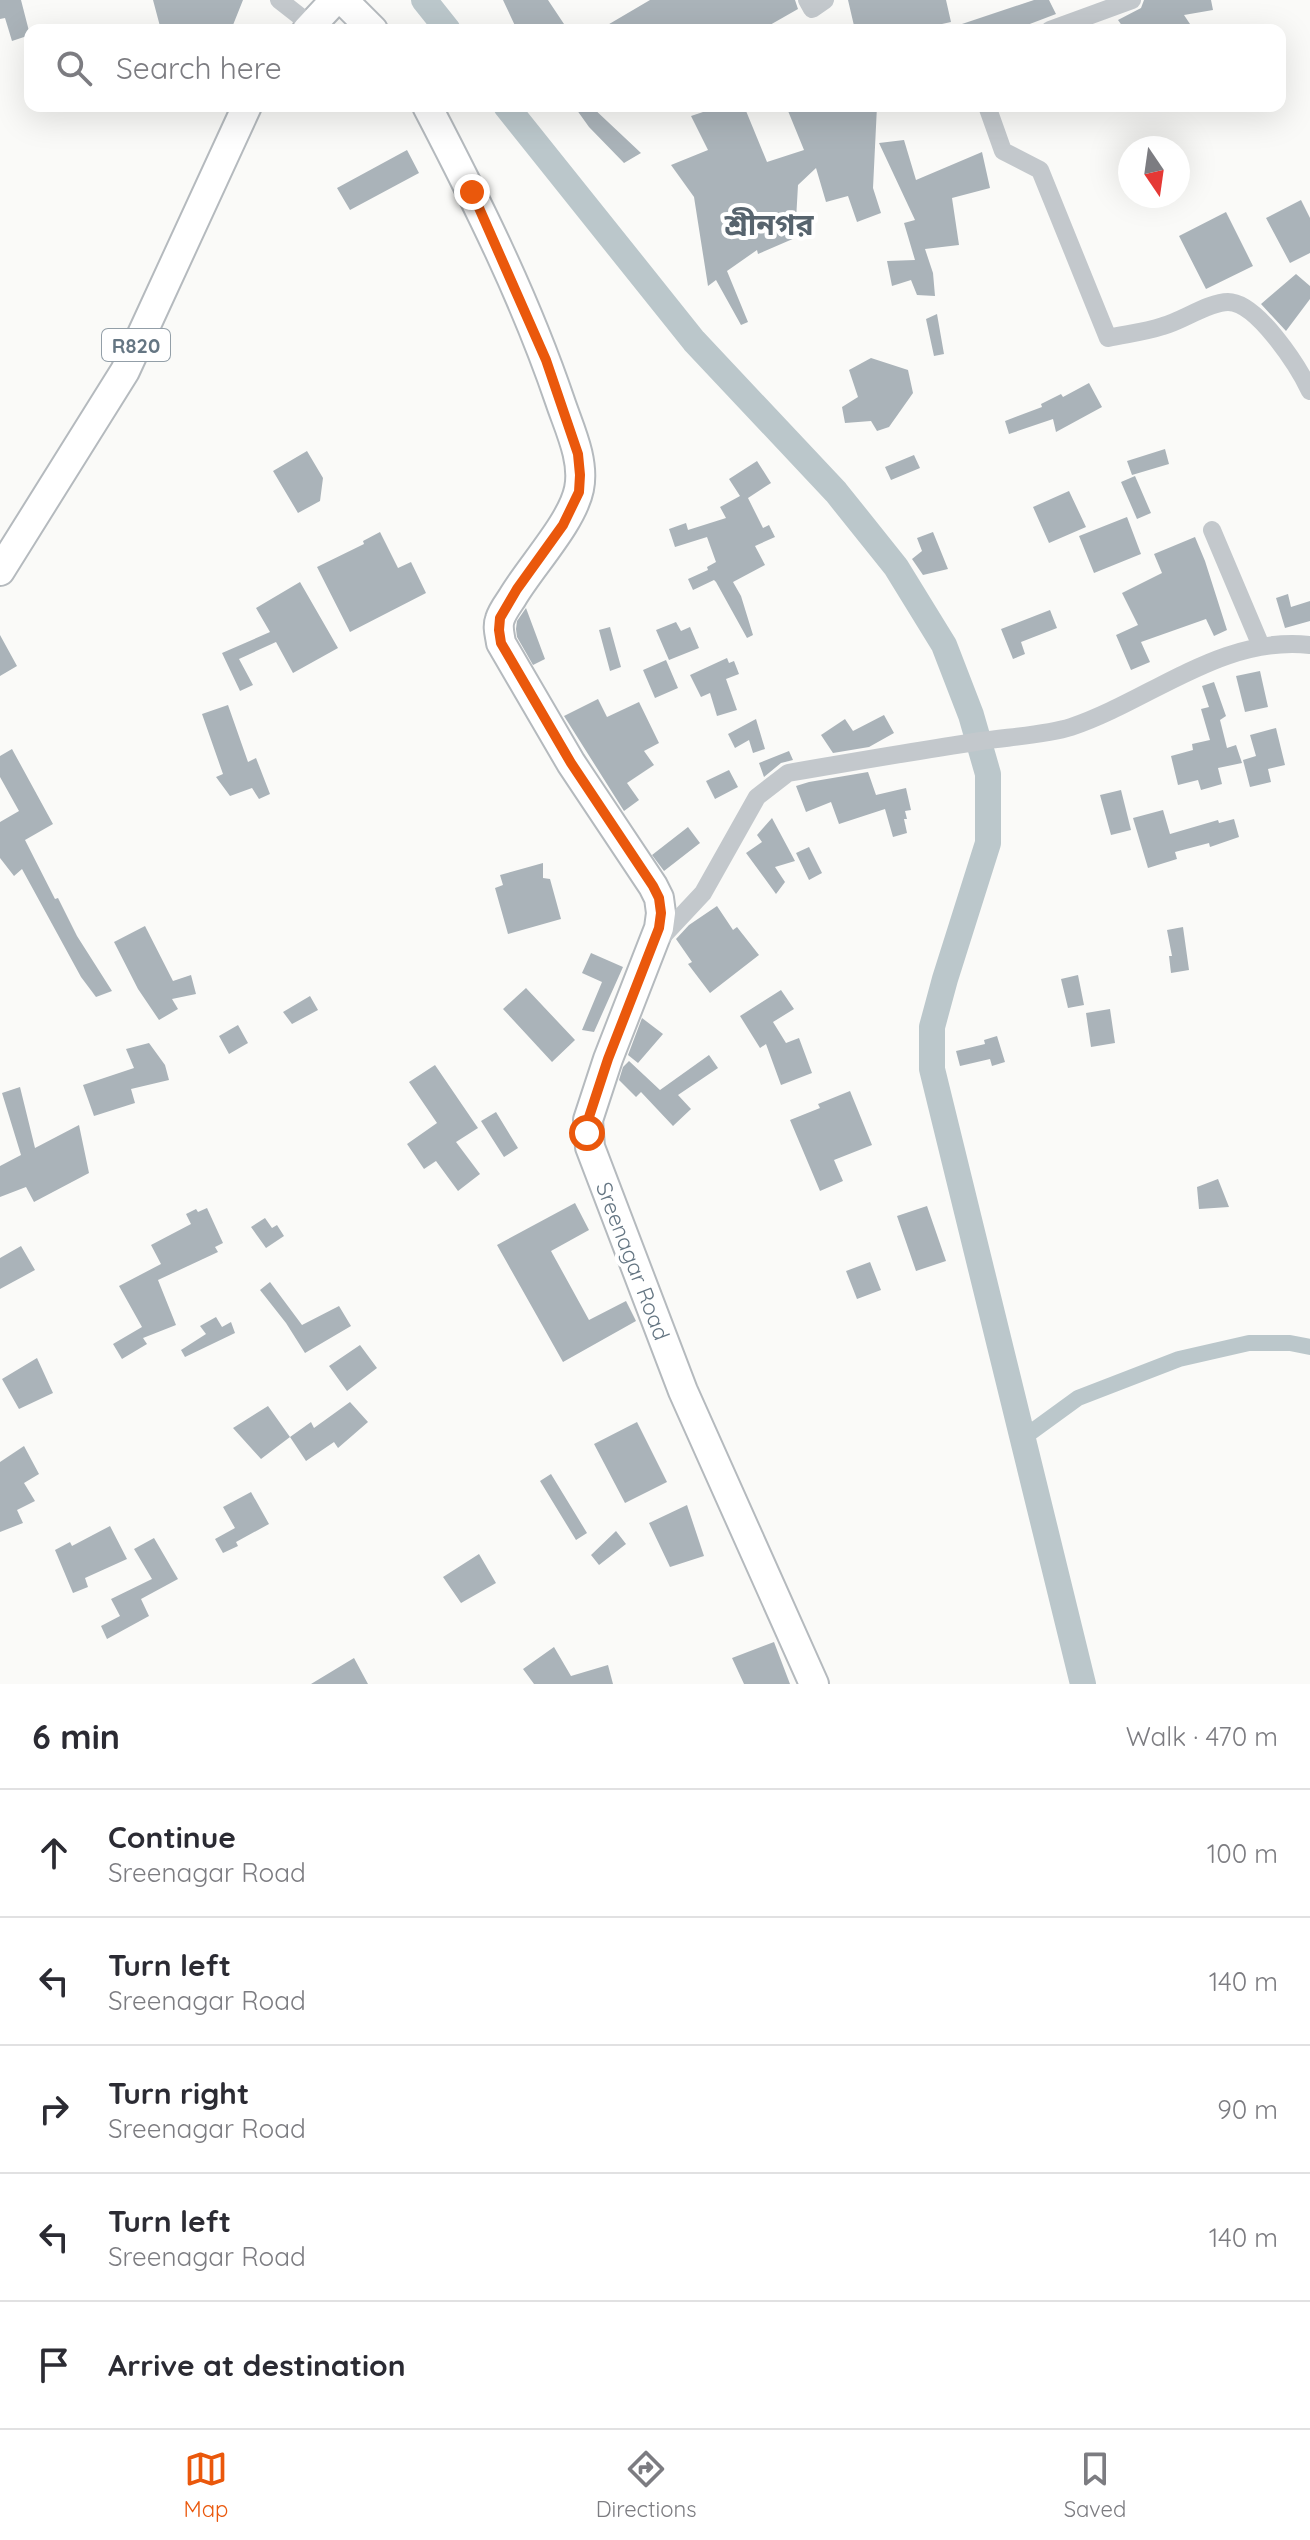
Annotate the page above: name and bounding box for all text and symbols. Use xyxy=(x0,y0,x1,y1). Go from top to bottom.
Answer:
search box xyxy=(24,24,1286,112)
icon: search xyxy=(52,46,96,90)
text: Search here xyxy=(116,49,282,87)
north arrow xyxy=(1118,136,1190,208)
route end xyxy=(454,174,490,210)
district label: শ্রীনগর xyxy=(723,205,814,243)
road number: R820 xyxy=(102,329,170,361)
route start xyxy=(569,1115,605,1151)
street label: Sreenagar Road xyxy=(590,1178,676,1344)
text: 6 min xyxy=(32,1715,120,1758)
text: Walk · 470 m xyxy=(1126,1720,1278,1753)
text: Continue xyxy=(108,1818,236,1856)
icon: ahead xyxy=(32,1831,76,1875)
text: 100 m xyxy=(1207,1837,1278,1870)
text: Sreenagar Road xyxy=(108,1856,306,1889)
text: Turn left xyxy=(108,1946,231,1984)
icon: left xyxy=(32,1959,76,2003)
text: 140 m xyxy=(1209,1965,1278,1998)
text: Sreenagar Road xyxy=(108,1984,306,2017)
text: Turn right xyxy=(108,2074,249,2112)
icon: right xyxy=(32,2087,76,2131)
text: 90 m xyxy=(1217,2093,1278,2126)
text: Sreenagar Road xyxy=(108,2112,306,2145)
text: Turn left xyxy=(108,2202,231,2240)
icon: left xyxy=(32,2215,76,2259)
text: 140 m xyxy=(1209,2221,1278,2254)
text: Sreenagar Road xyxy=(108,2240,306,2273)
icon: arrive xyxy=(32,2343,76,2387)
text: Arrive at destination xyxy=(108,2346,406,2384)
tab: Map xyxy=(184,2447,228,2523)
tab: Directions xyxy=(596,2447,696,2523)
tab: Saved xyxy=(1064,2447,1126,2523)

